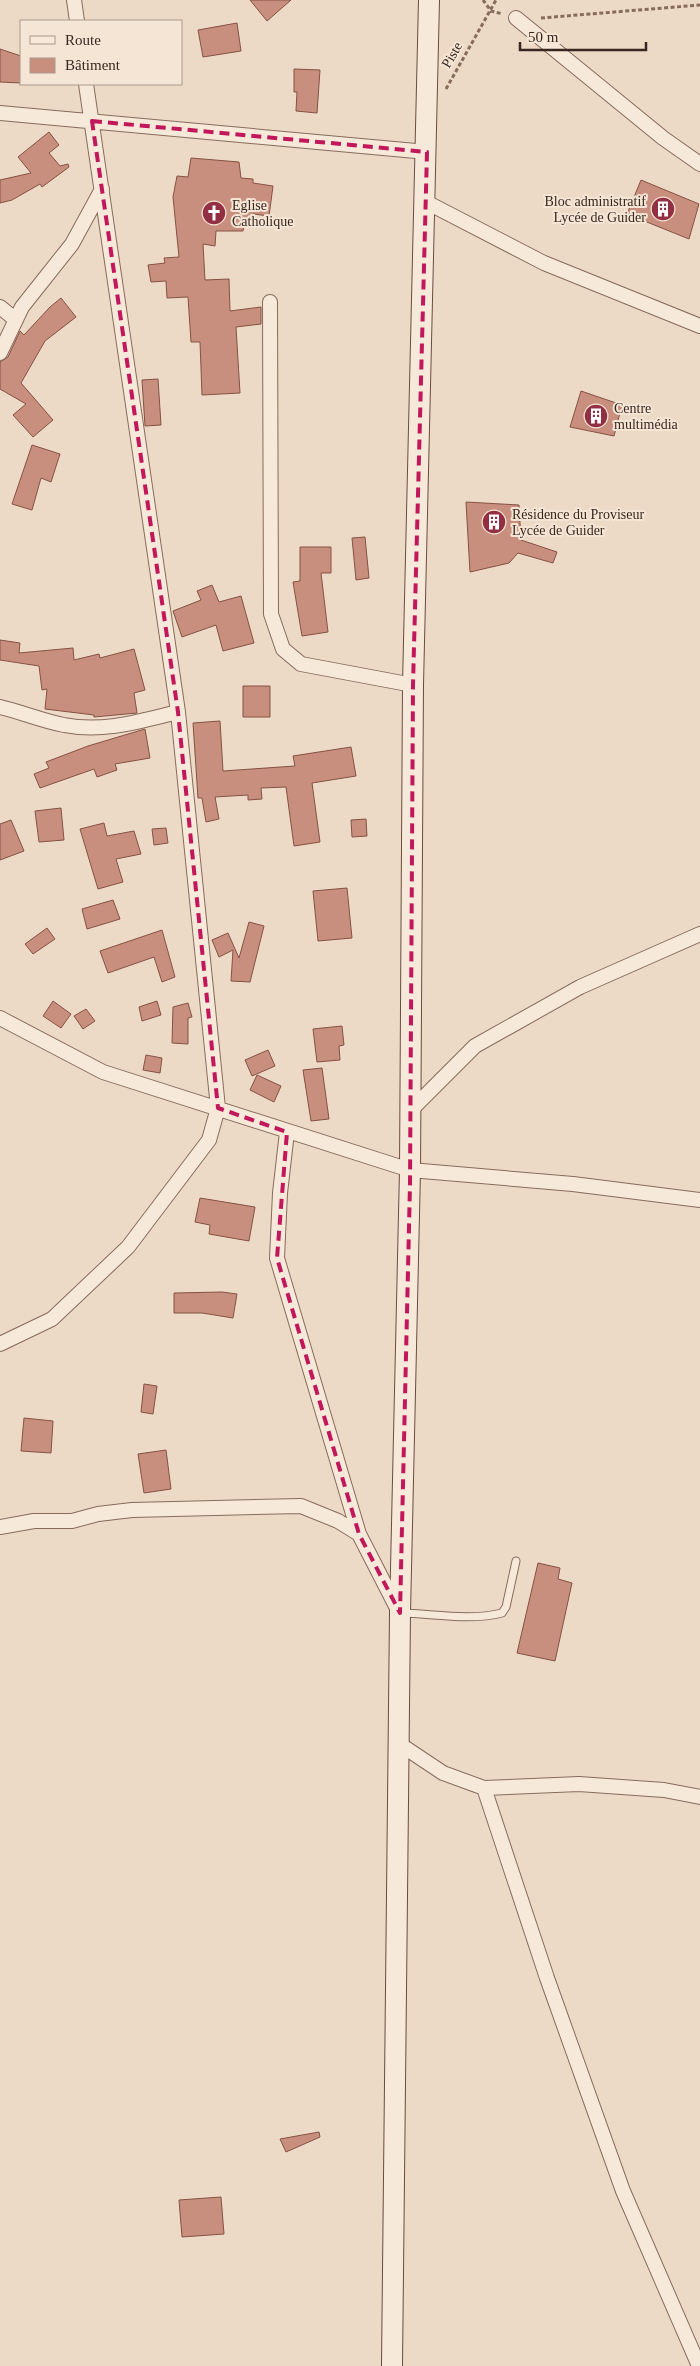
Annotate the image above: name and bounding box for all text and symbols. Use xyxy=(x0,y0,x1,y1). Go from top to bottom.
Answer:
legend xyxy=(20,20,182,85)
scale bar xyxy=(520,20,646,52)
text: 50 m xyxy=(528,29,559,45)
text: Route xyxy=(65,32,101,48)
street label: Piste xyxy=(439,39,465,71)
text: Bâtiment xyxy=(65,57,121,73)
place label: Bloc administratif Lycée de Guider xyxy=(545,194,646,225)
building icon: Bloc administratif Lycée de Guider xyxy=(650,196,676,222)
place label: Eglise Catholique xyxy=(232,198,293,229)
church icon: Eglise Catholique xyxy=(201,200,227,226)
place label: Centre multimédia xyxy=(614,401,679,432)
building icon: Centre multimédia xyxy=(583,403,609,429)
place label: Résidence du Proviseur Lycée de Guider xyxy=(512,507,645,538)
building icon: Résidence du Proviseur Lycée de Guider xyxy=(481,509,507,535)

